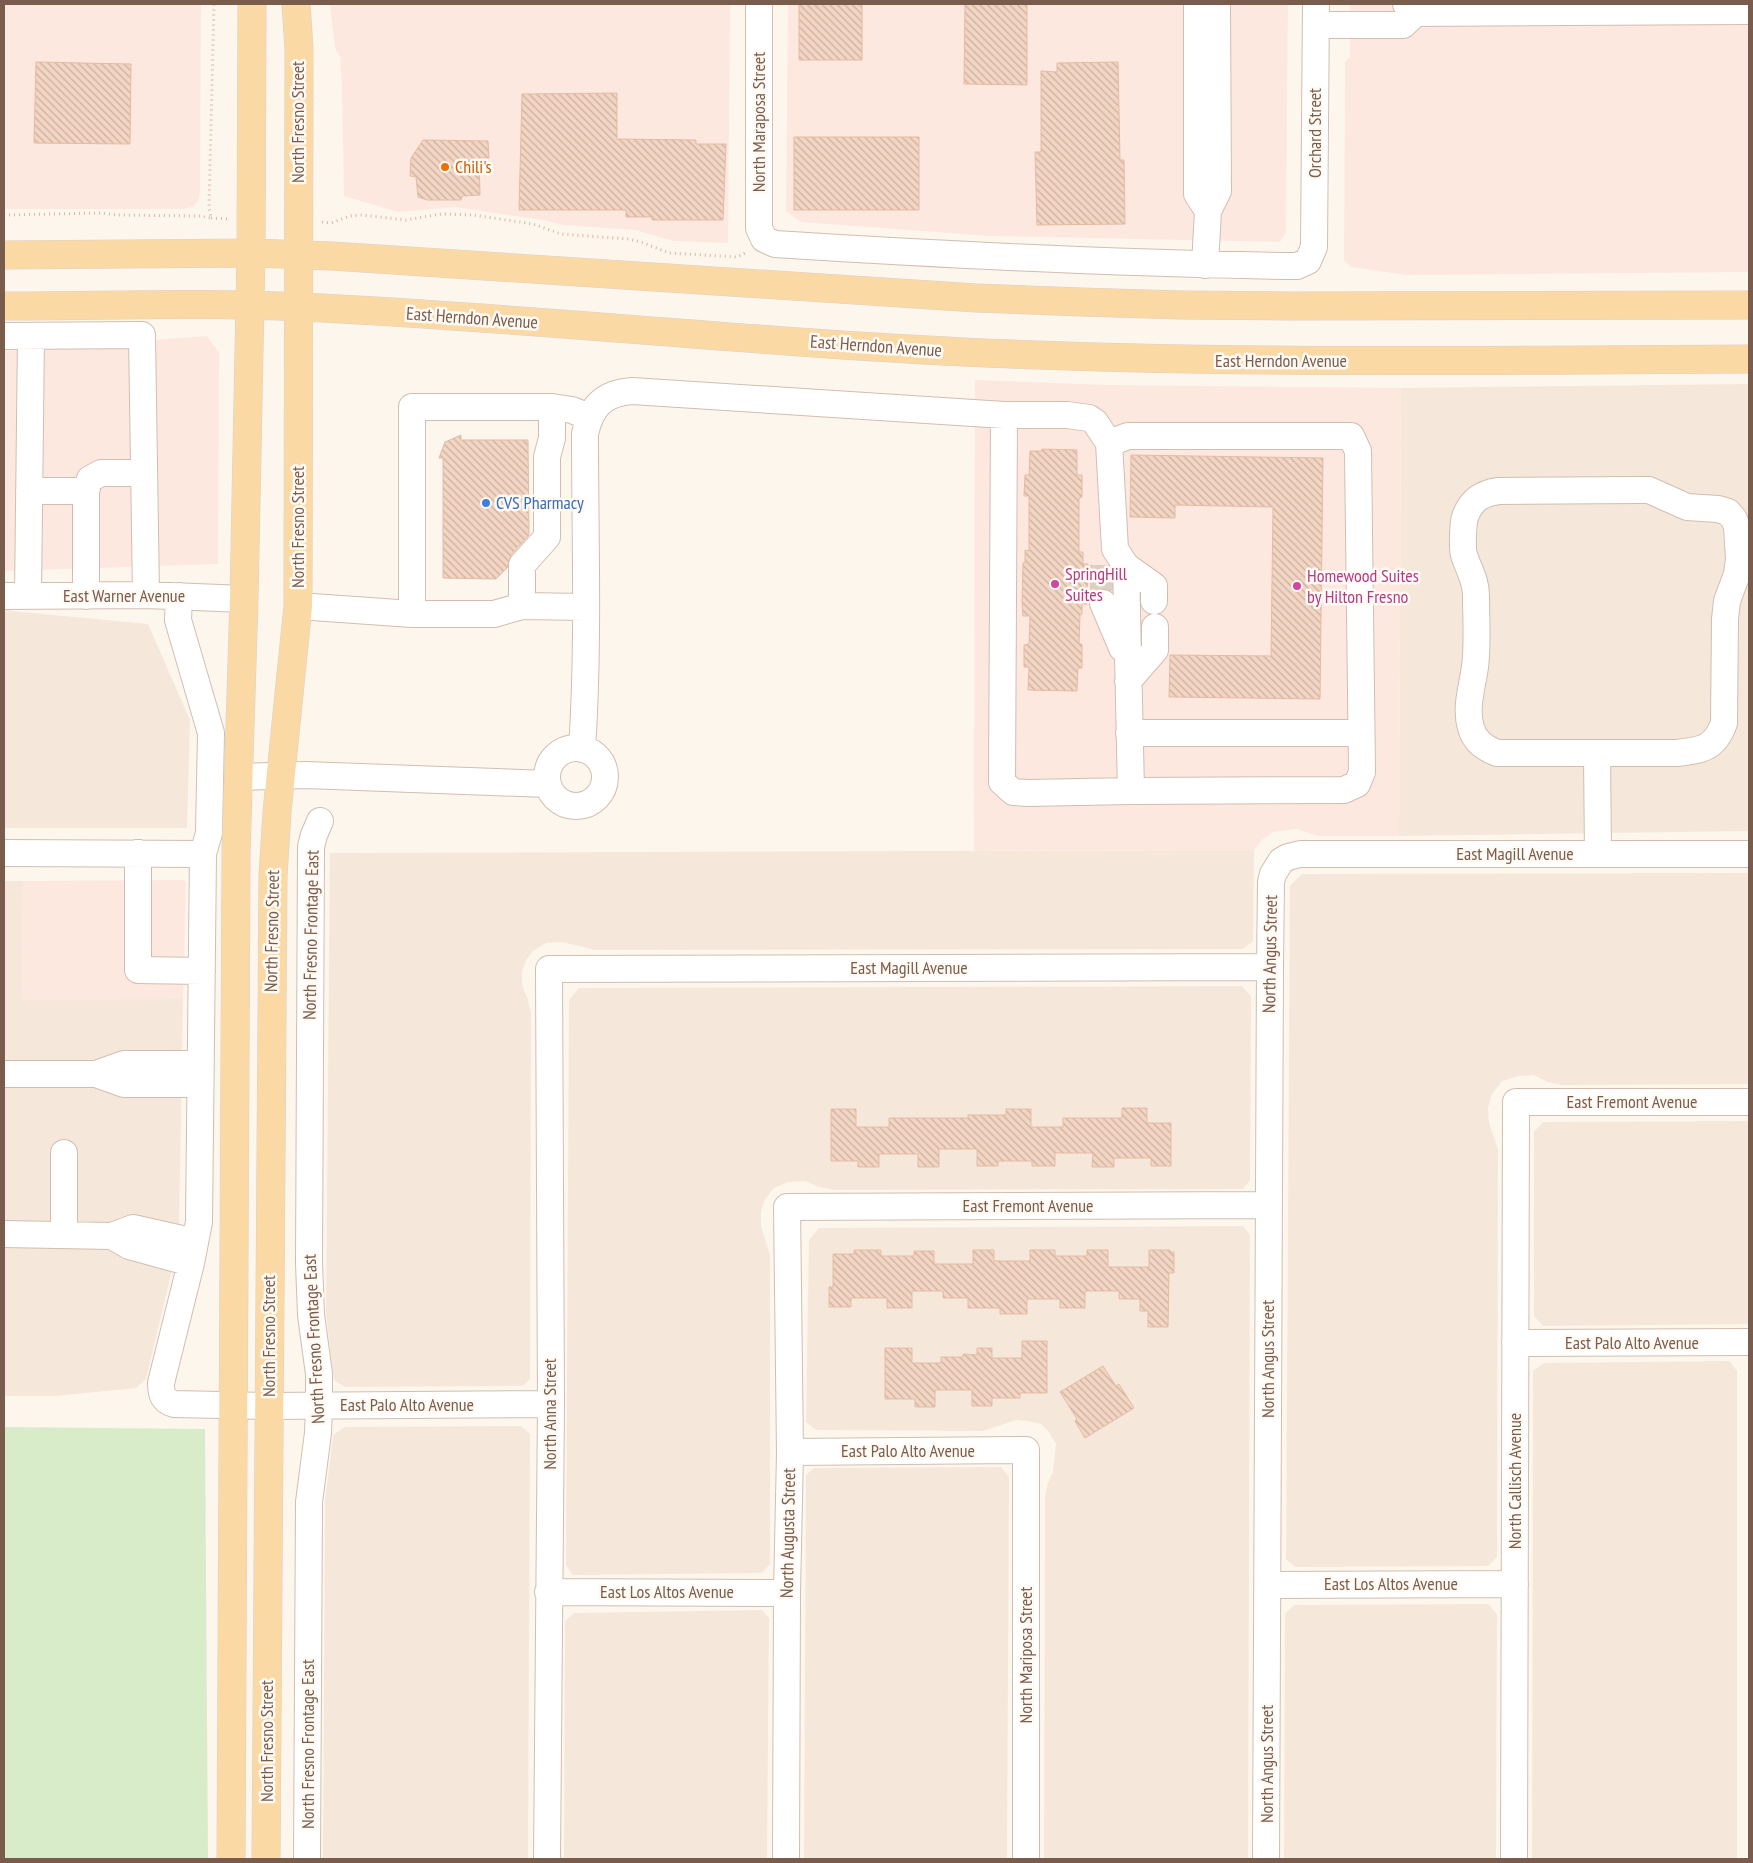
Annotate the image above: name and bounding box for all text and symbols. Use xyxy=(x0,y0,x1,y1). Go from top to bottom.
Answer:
street label: North Maraposa Street xyxy=(747,52,770,192)
street label: North Fresno Street xyxy=(286,61,309,183)
street label: Orchard Street xyxy=(1303,88,1326,178)
place label: Chili's xyxy=(455,155,492,178)
marker: Chili's xyxy=(439,161,451,173)
street label: East Herndon Avenue xyxy=(405,301,539,334)
street label: East Herndon Avenue xyxy=(809,329,943,362)
street label: East Herndon Avenue xyxy=(1215,349,1347,372)
street label: North Fresno Street xyxy=(286,466,309,588)
place label: CVS Pharmacy xyxy=(496,491,584,514)
marker: CVS Pharmacy xyxy=(480,497,492,509)
place label: SpringHill Suites xyxy=(1065,562,1128,606)
place label: Homewood Suites by Hilton Fresno xyxy=(1307,564,1419,608)
marker: SpringHill Suites xyxy=(1049,578,1061,590)
marker: Homewood Suites by Hilton Fresno xyxy=(1291,580,1303,592)
street label: East Warner Avenue xyxy=(63,584,185,607)
street label: East Magill Avenue xyxy=(1456,842,1574,865)
street label: North Fresno Frontage East xyxy=(298,850,323,1020)
street label: North Fresno Street xyxy=(259,870,284,992)
street label: North Angus Street xyxy=(1257,895,1282,1013)
street label: East Magill Avenue xyxy=(850,956,968,979)
street label: East Fremont Avenue xyxy=(1567,1090,1697,1113)
street label: East Fremont Avenue xyxy=(963,1194,1093,1217)
street label: North Fresno Frontage East xyxy=(298,1253,329,1425)
street label: North Fresno Street xyxy=(257,1275,280,1397)
street label: North Angus Street xyxy=(1256,1300,1279,1418)
street label: East Palo Alto Avenue xyxy=(1565,1331,1699,1354)
street label: North Anna Street xyxy=(538,1358,561,1470)
street label: East Palo Alto Avenue xyxy=(340,1393,474,1416)
street label: North Callisch Avenue xyxy=(1503,1413,1526,1549)
street label: East Palo Alto Avenue xyxy=(841,1439,975,1462)
street label: North Augusta Street xyxy=(775,1468,800,1598)
street label: East Los Altos Avenue xyxy=(1324,1572,1458,1595)
street label: East Los Altos Avenue xyxy=(600,1580,734,1603)
street label: North Mariposa Street xyxy=(1014,1586,1037,1723)
street label: North Fresno Frontage East xyxy=(296,1659,319,1829)
street label: North Fresno Street xyxy=(255,1680,278,1802)
street label: North Angus Street xyxy=(1255,1705,1278,1823)

